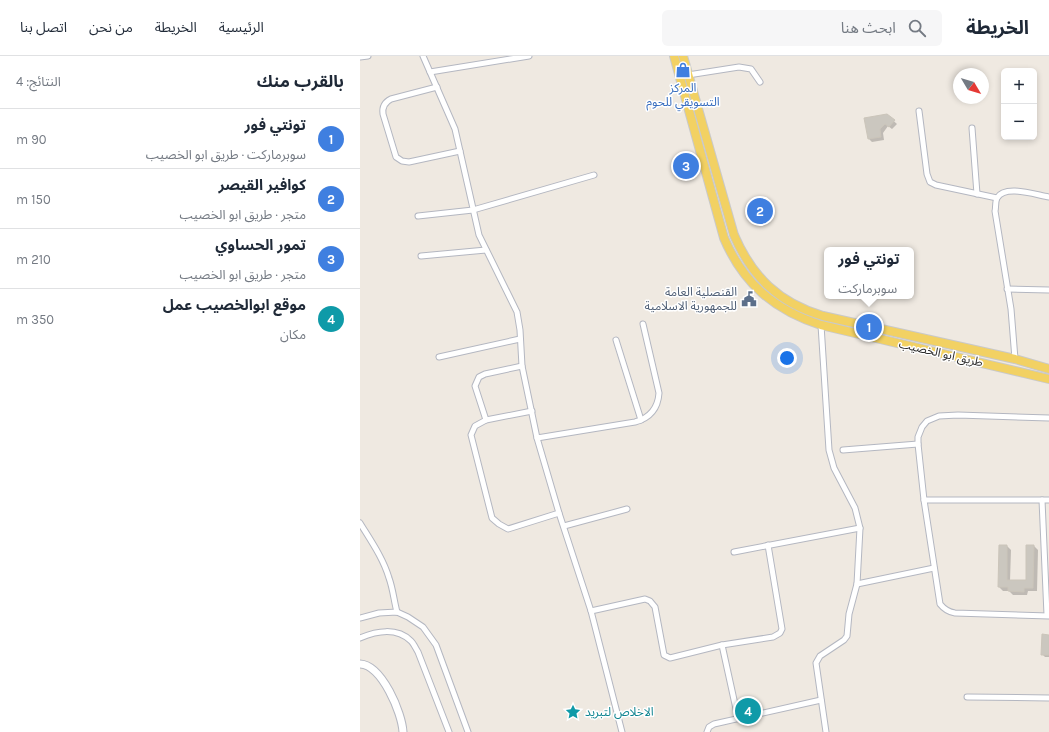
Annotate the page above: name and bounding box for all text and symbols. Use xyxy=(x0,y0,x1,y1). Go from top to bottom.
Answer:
search box xyxy=(662,10,942,46)
icon: search xyxy=(906,17,928,39)
text: الخريطة xyxy=(966,17,1029,39)
text: اتصل بنا xyxy=(20,19,67,36)
text: من نحن xyxy=(89,19,133,36)
text: الخريطة xyxy=(155,19,197,36)
text: الرئيسية xyxy=(219,19,264,36)
text: ابحث هنا xyxy=(841,19,896,37)
shop icon: المركز التسويقي للحوم xyxy=(674,61,692,79)
north arrow xyxy=(953,68,989,104)
map controls xyxy=(1001,68,1037,140)
button: + xyxy=(1001,68,1037,104)
text: بالقرب منك xyxy=(257,71,344,91)
text: النتائج: 4 xyxy=(16,74,61,89)
place label: المركز التسويقي للحوم xyxy=(646,81,720,112)
button: − xyxy=(1001,104,1037,140)
text: تونتي فور xyxy=(244,116,306,134)
text: 90 m xyxy=(16,132,47,147)
text: 1 xyxy=(329,132,333,147)
text: سوبرماركت · طريق ابو الخصيب xyxy=(146,147,306,162)
pin: 3 xyxy=(673,151,699,181)
text: كوافير القيصر xyxy=(219,176,306,194)
text: 150 m xyxy=(16,192,51,207)
text: 2 xyxy=(327,192,335,207)
pin: 2 xyxy=(747,196,773,226)
text: متجر · طريق ابو الخصيب xyxy=(179,207,306,222)
text: تمور الحساوي xyxy=(215,236,306,254)
popup xyxy=(824,247,914,299)
text: تونتي فور xyxy=(838,250,900,268)
text: 210 m xyxy=(16,252,51,267)
text: 3 xyxy=(327,252,335,267)
text: متجر · طريق ابو الخصيب xyxy=(179,267,306,282)
text: سوبرماركت xyxy=(838,281,897,296)
place label: القنصلية العامة للجمهورية الاسلامية xyxy=(645,285,737,313)
public building icon: القنصلية العامة للجمهورية الاسلامية xyxy=(740,290,758,308)
text: موقع ابوالخصيب عمل xyxy=(163,296,306,314)
text: 350 m xyxy=(16,312,54,327)
text: 4 xyxy=(327,312,335,327)
pin: 1 xyxy=(856,312,882,342)
text: مكان xyxy=(280,327,306,342)
street label: طريق ابو الخصيب xyxy=(897,337,984,370)
your location xyxy=(777,348,797,368)
pin: 4 xyxy=(735,696,761,726)
place icon: الاخلاص لتبريد xyxy=(564,703,582,721)
place label: الاخلاص لتبريد xyxy=(585,705,654,719)

